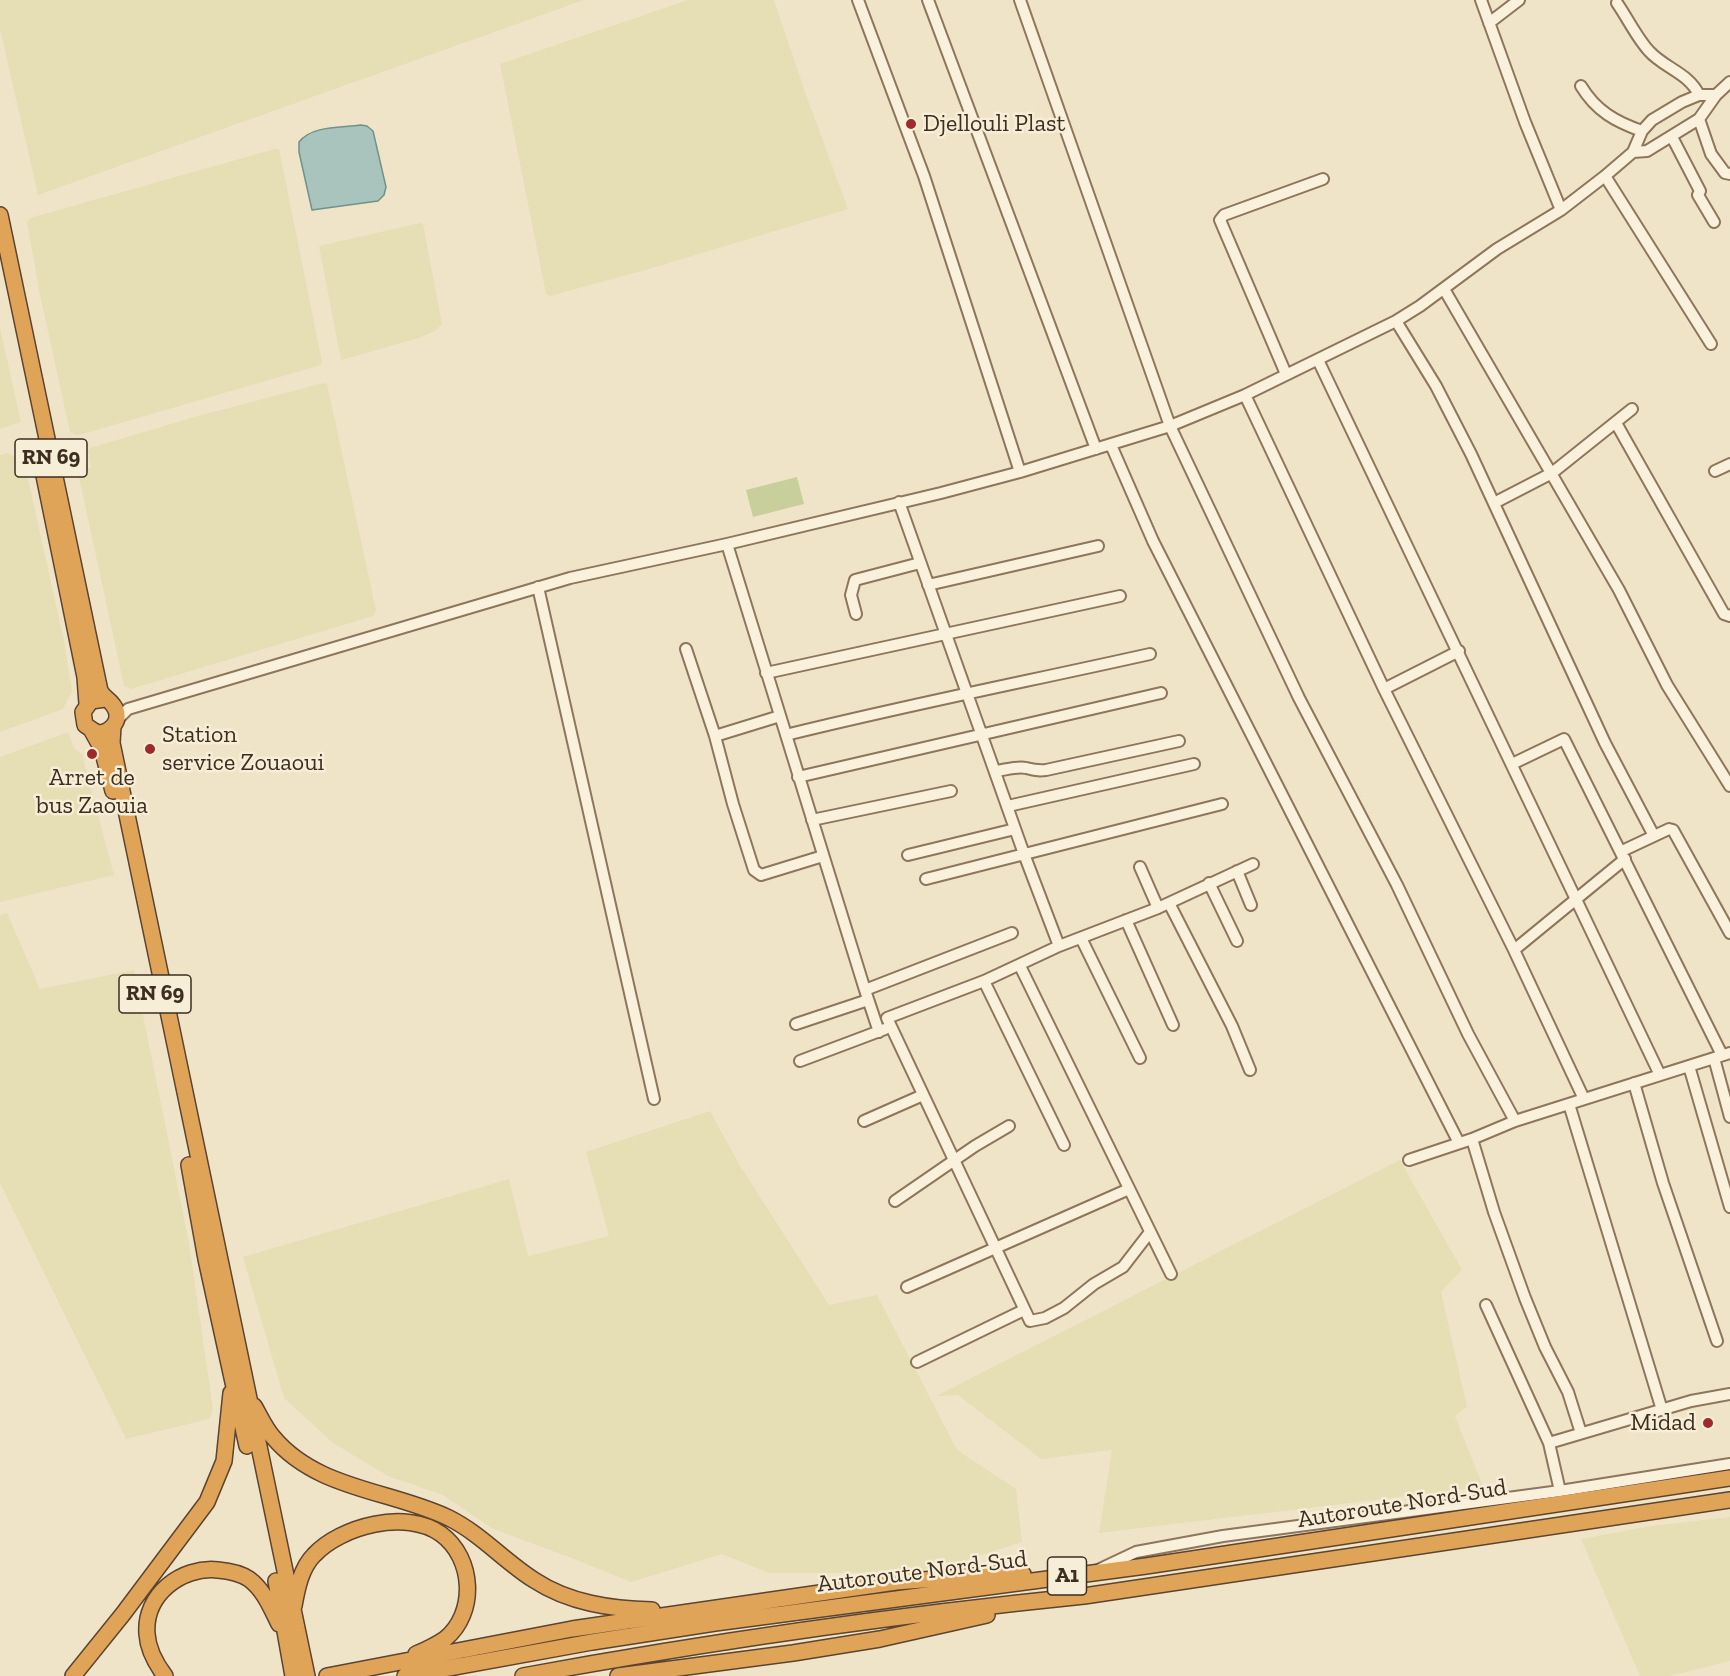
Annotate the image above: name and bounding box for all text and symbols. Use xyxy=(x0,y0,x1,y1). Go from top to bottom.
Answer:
place label: Djellouli Plast xyxy=(923,110,1066,138)
marker: Djellouli Plast xyxy=(904,117,918,131)
road number: RN 69 xyxy=(15,439,87,477)
place label: Station service Zouaoui xyxy=(162,721,324,777)
marker: Station service Zouaoui xyxy=(143,742,157,756)
marker: Arret de bus Zaouia xyxy=(85,747,99,761)
place label: Arret de bus Zaouia xyxy=(36,764,148,820)
road number: RN 69 xyxy=(119,975,191,1013)
place label: Midad xyxy=(1630,1409,1696,1437)
marker: Midad xyxy=(1701,1416,1715,1430)
street label: Autoroute Nord-Sud xyxy=(1295,1473,1509,1535)
street label: Autoroute Nord-Sud xyxy=(815,1545,1029,1599)
road number: A1 xyxy=(1048,1557,1086,1595)

